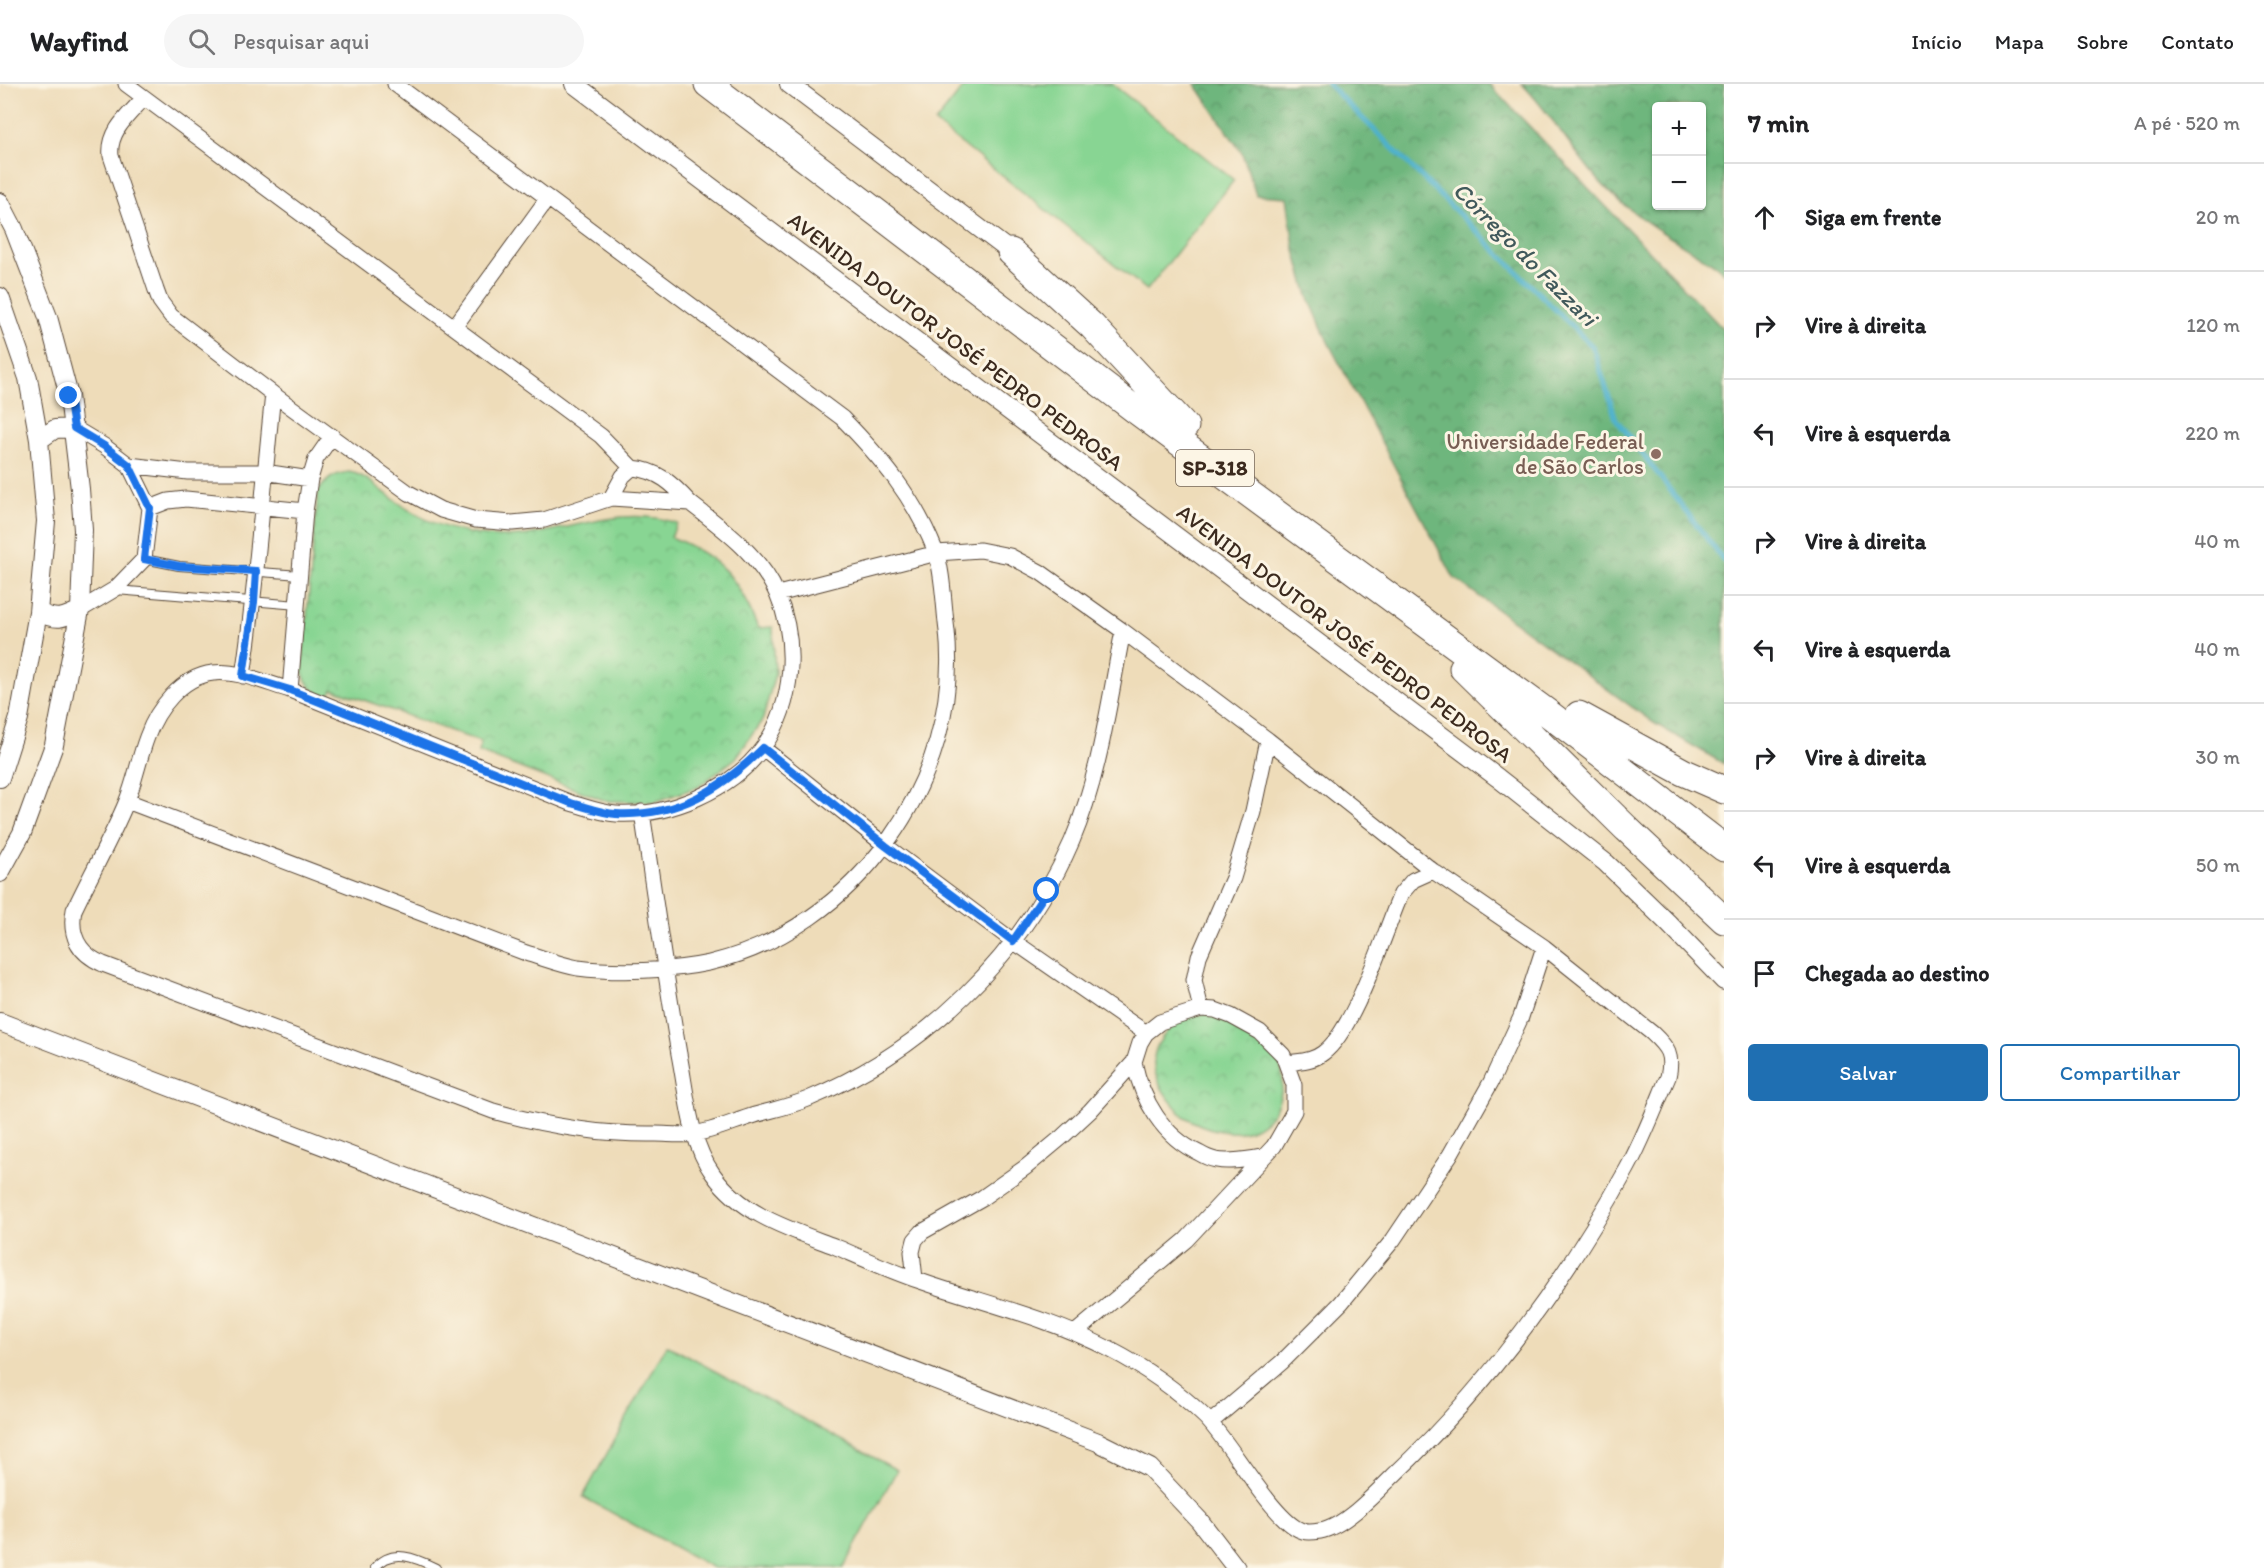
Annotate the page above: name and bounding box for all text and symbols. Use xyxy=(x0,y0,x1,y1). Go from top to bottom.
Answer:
search box xyxy=(164,14,584,68)
text: Wayfind xyxy=(30,24,128,58)
icon: search xyxy=(185,25,218,58)
text: Pesquisar aqui xyxy=(233,28,369,55)
text: Início xyxy=(1911,29,1962,54)
text: Mapa xyxy=(1995,29,2044,54)
text: Sobre xyxy=(2077,29,2128,54)
text: Contato xyxy=(2161,29,2234,54)
map controls xyxy=(1652,102,1706,210)
button: + xyxy=(1652,102,1706,156)
text: 7 min xyxy=(1748,107,1809,139)
text: A pé · 520 m xyxy=(2134,111,2240,135)
button: − xyxy=(1652,156,1706,210)
water label: Córrego do Fazzari xyxy=(1447,176,1606,334)
icon: ahead xyxy=(1748,201,1781,234)
text: Siga em frente xyxy=(1805,204,1941,231)
text: 20 m xyxy=(2196,205,2240,229)
street label: AVENIDA DOUTOR JOSÉ PEDRO PEDROSA xyxy=(783,206,1129,476)
icon: right xyxy=(1748,309,1781,342)
text: Vire à direita xyxy=(1805,312,1926,339)
text: 120 m xyxy=(2187,313,2240,337)
route end xyxy=(55,382,81,408)
icon: left xyxy=(1748,417,1781,450)
text: Vire à esquerda xyxy=(1805,420,1950,447)
text: 220 m xyxy=(2185,421,2240,445)
place label: Universidade Federal de São Carlos xyxy=(1446,428,1644,480)
marker: Universidade Federal de São Carlos xyxy=(1649,447,1663,461)
road number: SP-318 xyxy=(1176,450,1254,486)
street label: AVENIDA DOUTOR JOSÉ PEDRO PEDROSA xyxy=(1172,498,1518,768)
icon: right xyxy=(1748,525,1781,558)
text: Vire à direita xyxy=(1805,528,1926,555)
text: 40 m xyxy=(2194,529,2240,553)
icon: left xyxy=(1748,633,1781,666)
text: Vire à esquerda xyxy=(1805,636,1950,663)
text: 40 m xyxy=(2194,637,2240,661)
icon: right xyxy=(1748,741,1781,774)
text: Vire à direita xyxy=(1805,744,1926,771)
text: 30 m xyxy=(2195,745,2240,769)
icon: left xyxy=(1748,849,1781,882)
text: Vire à esquerda xyxy=(1805,852,1950,879)
text: 50 m xyxy=(2196,853,2240,877)
route start xyxy=(1033,877,1059,903)
icon: arrive xyxy=(1748,957,1781,990)
text: Chegada ao destino xyxy=(1805,960,1989,987)
button: Salvar xyxy=(1748,1044,1988,1101)
button: Compartilhar xyxy=(2000,1044,2240,1101)

